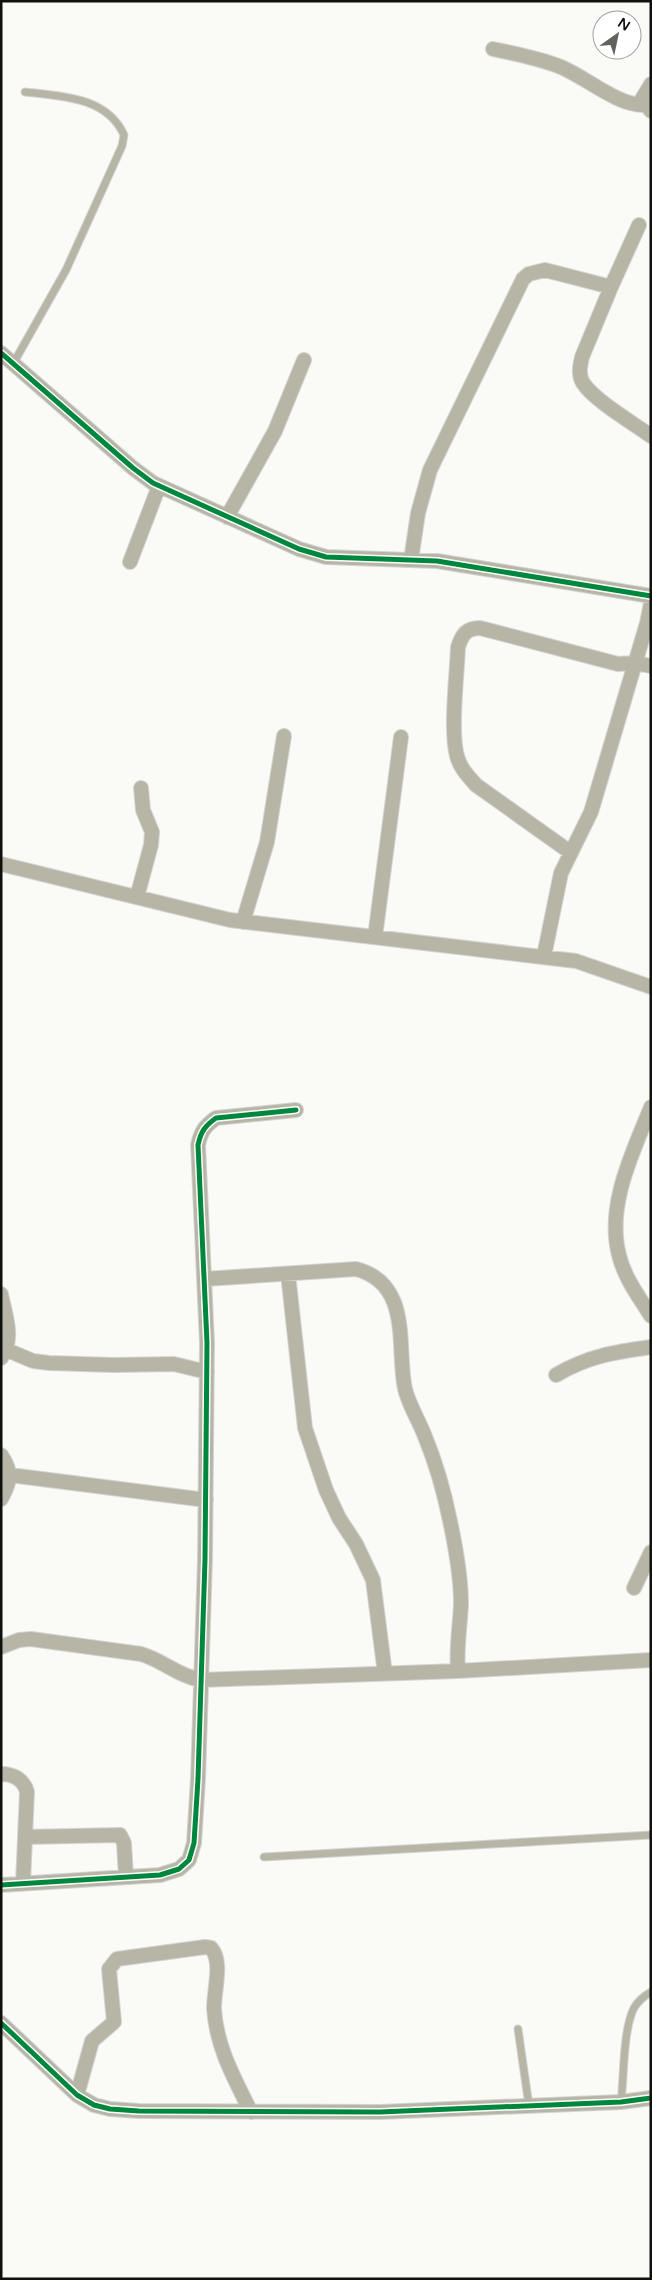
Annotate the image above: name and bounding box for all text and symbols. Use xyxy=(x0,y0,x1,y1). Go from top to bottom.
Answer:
north arrow xyxy=(592,10,642,60)
text: N xyxy=(614,14,633,35)

